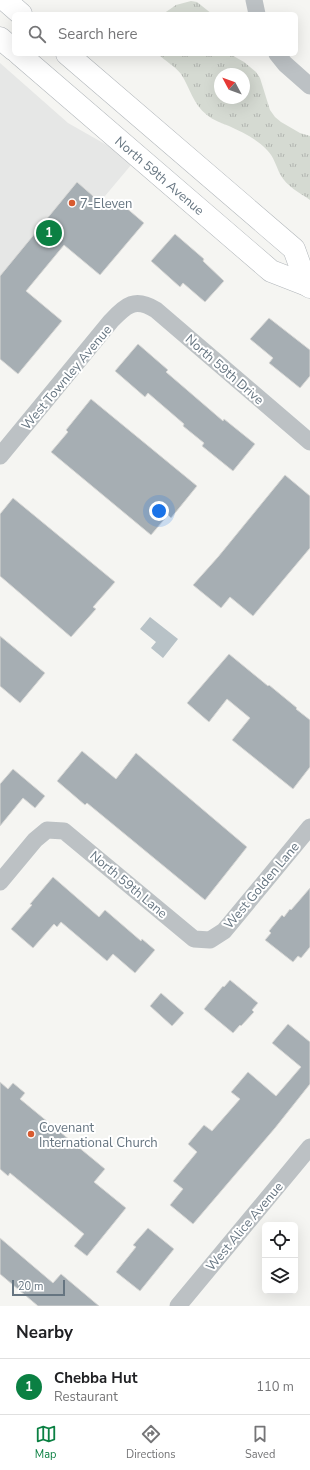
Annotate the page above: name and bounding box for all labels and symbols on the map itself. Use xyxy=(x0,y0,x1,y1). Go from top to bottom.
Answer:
north arrow xyxy=(214,68,250,104)
street label: North 59th Avenue xyxy=(111,133,208,220)
place label: 7-Eleven xyxy=(80,195,132,213)
marker: 7-Eleven xyxy=(67,198,77,208)
pin: 1 xyxy=(36,218,62,248)
street label: West Townley Avenue xyxy=(18,321,116,434)
street label: North 59th Drive xyxy=(181,331,268,409)
your location xyxy=(149,501,169,521)
street label: West Golden Lane xyxy=(220,838,304,933)
street label: North 59th Lane xyxy=(86,847,171,923)
place label: Covenant International Church xyxy=(39,1119,158,1152)
marker: Covenant International Church xyxy=(26,1129,36,1139)
street label: West Alice Avenue xyxy=(202,1178,287,1275)
scale bar xyxy=(12,1278,65,1297)

